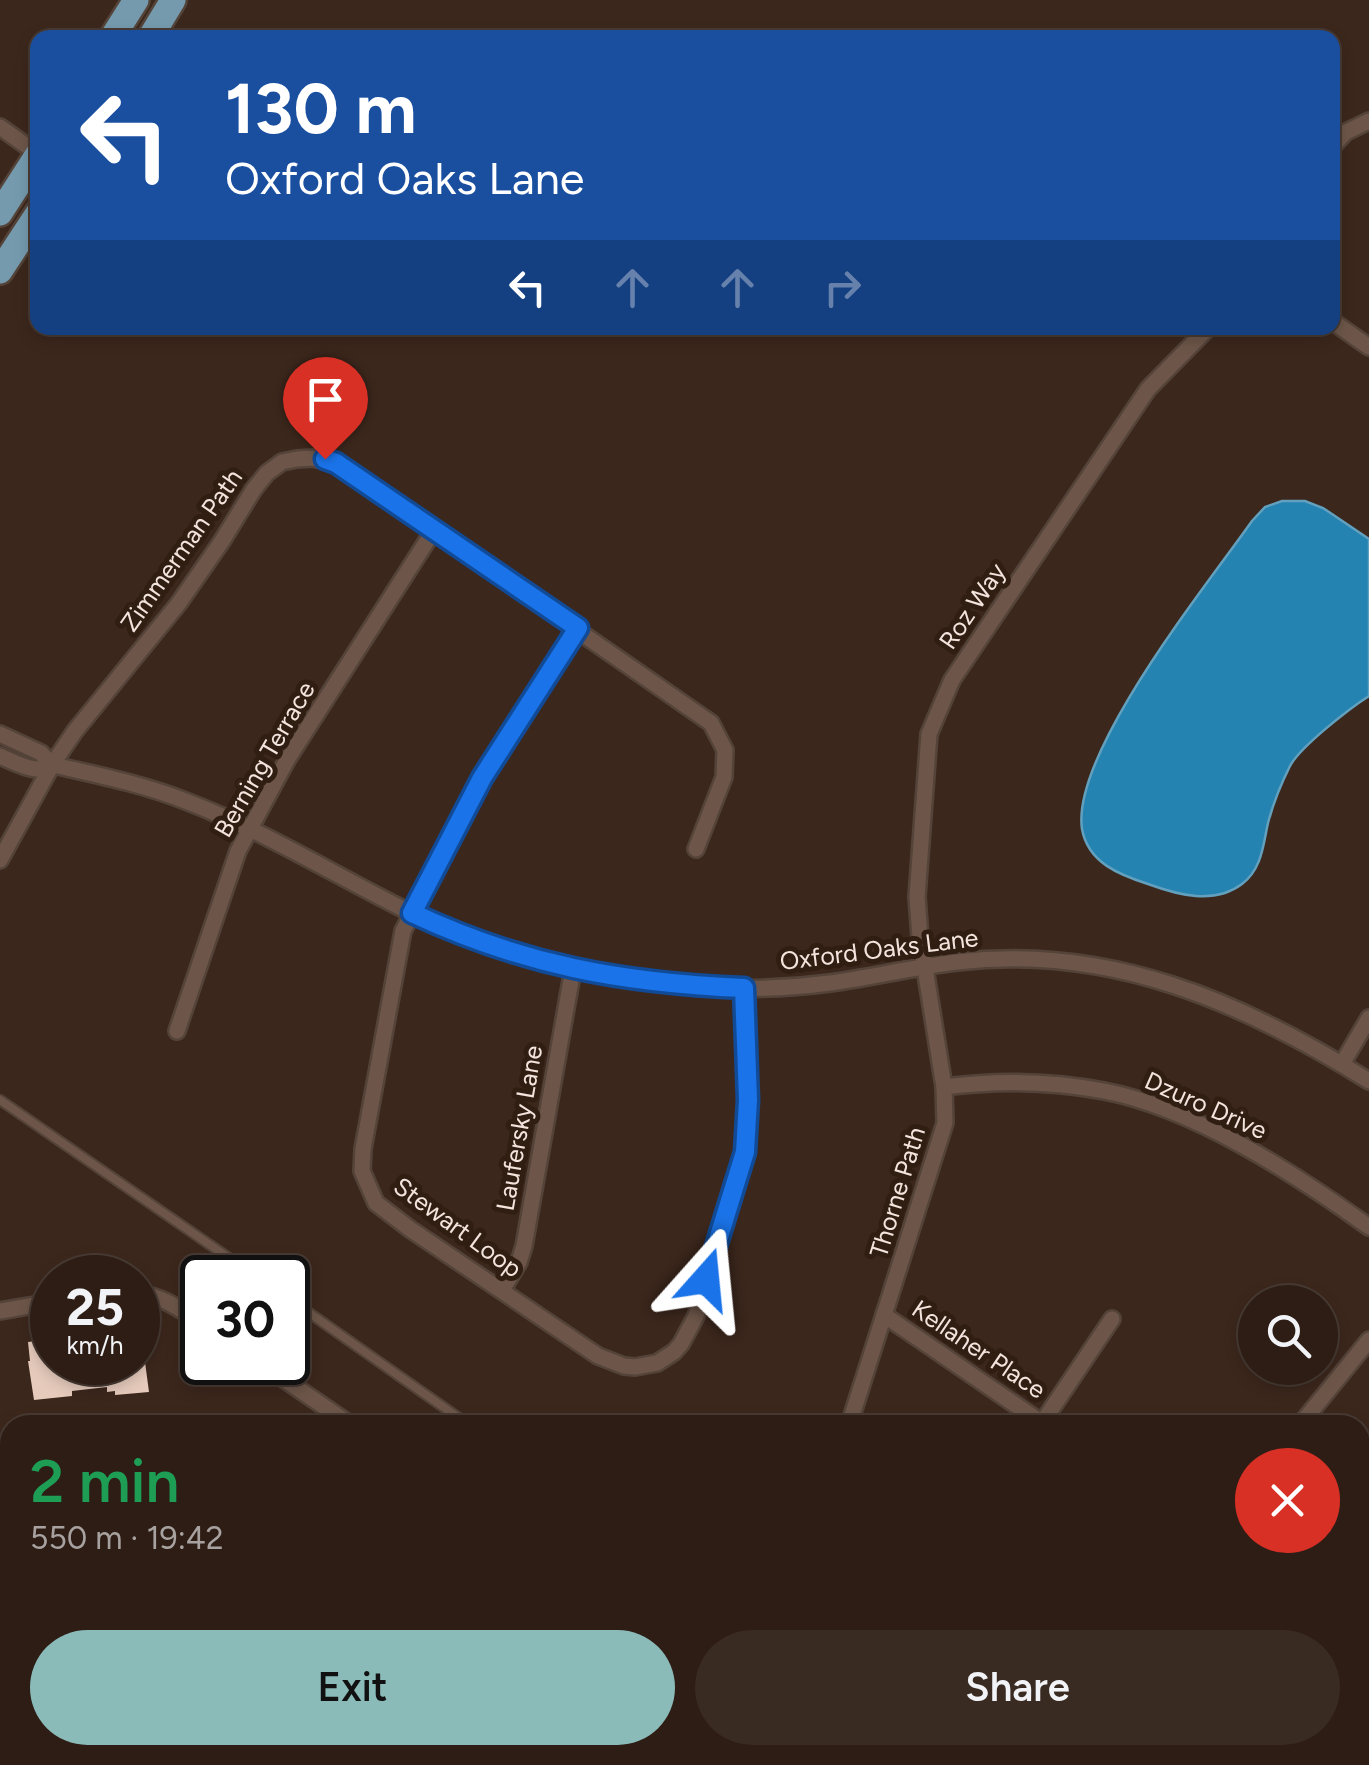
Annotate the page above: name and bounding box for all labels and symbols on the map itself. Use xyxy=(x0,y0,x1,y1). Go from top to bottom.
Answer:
pin xyxy=(283,357,368,460)
street label: Zimmerman Path xyxy=(114,463,248,637)
street label: Roz Way xyxy=(932,557,1012,655)
street label: Berning Terrace xyxy=(207,676,321,842)
street label: Oxford Oaks Lane xyxy=(778,922,980,976)
street label: Laufersky Lane xyxy=(490,1043,548,1213)
street label: Dzuro Drive xyxy=(1140,1065,1272,1145)
street label: Thorne Path xyxy=(863,1123,931,1261)
street label: Stewart Loop xyxy=(388,1170,528,1284)
position arrow xyxy=(654,1227,758,1331)
speed limit sign: 30 xyxy=(180,1255,310,1385)
street label: Kellaher Place xyxy=(907,1293,1051,1405)

